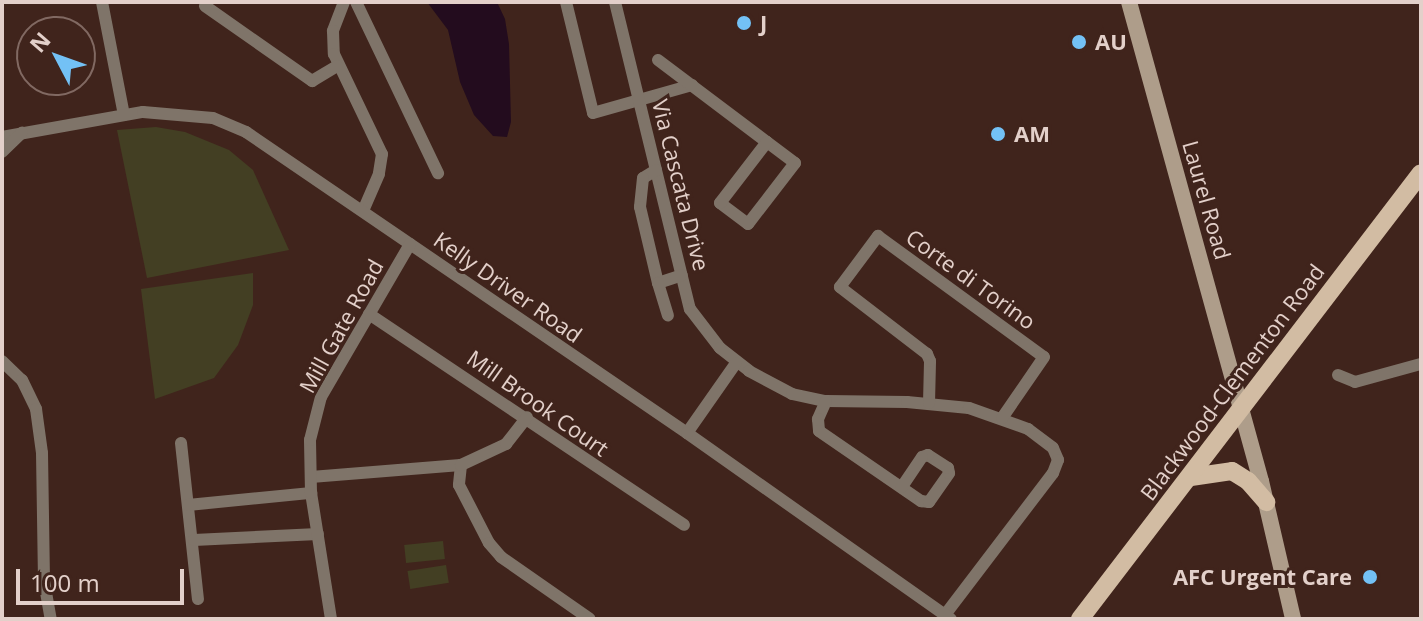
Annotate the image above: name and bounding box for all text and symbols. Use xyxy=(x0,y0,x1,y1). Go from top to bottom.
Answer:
place label: J xyxy=(760,10,767,36)
marker: J xyxy=(735,14,753,32)
north arrow xyxy=(16,16,96,96)
text: N xyxy=(22,25,57,58)
place label: AU xyxy=(1095,29,1127,55)
marker: AU xyxy=(1070,33,1088,51)
street label: Via Cascata Drive xyxy=(647,97,715,273)
place label: AM xyxy=(1014,121,1050,147)
marker: AM xyxy=(989,125,1007,143)
street label: Laurel Road xyxy=(1177,138,1237,262)
street label: Corte di Torino xyxy=(901,223,1041,335)
street label: Kelly Driver Road xyxy=(429,226,587,348)
street label: Mill Gate Road xyxy=(293,255,389,397)
street label: Blackwood-Clementon Road xyxy=(1135,259,1329,505)
street label: Mill Brook Court xyxy=(462,344,614,462)
scale bar xyxy=(20,553,188,603)
place label: AFC Urgent Care xyxy=(1173,564,1352,590)
text: 100 m xyxy=(30,566,100,599)
marker: AFC Urgent Care xyxy=(1359,566,1381,588)

